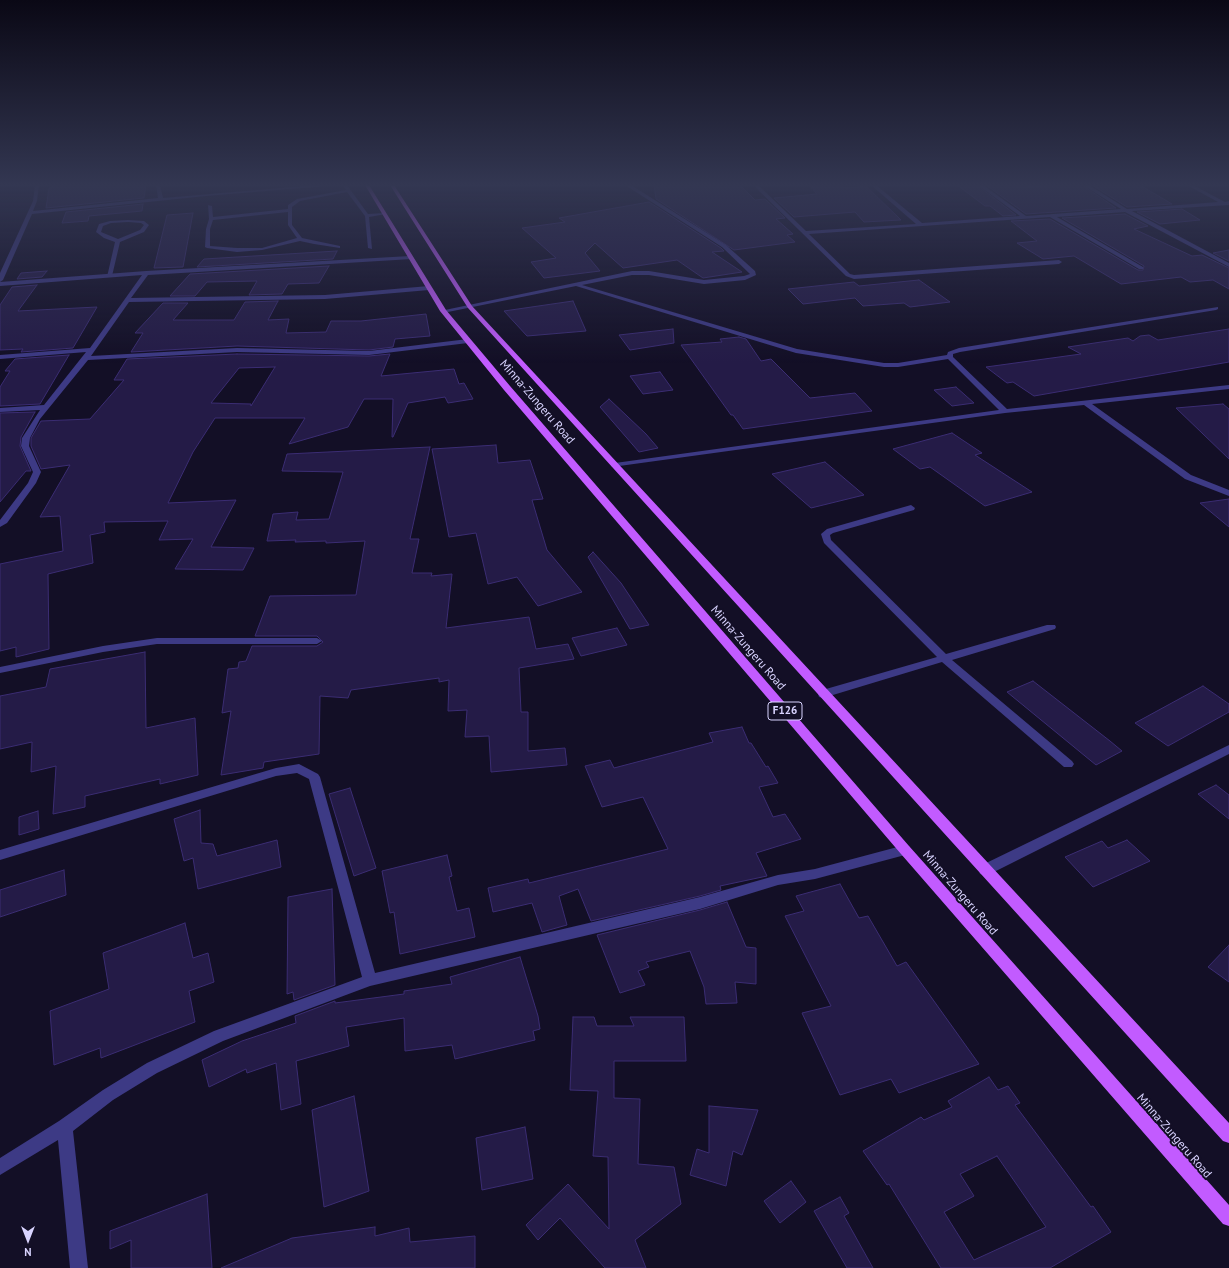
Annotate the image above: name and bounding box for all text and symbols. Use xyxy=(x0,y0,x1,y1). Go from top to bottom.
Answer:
street label: Minna-Zungeru Road xyxy=(496,357,578,447)
street label: Minna-Zungeru Road xyxy=(707,603,789,693)
road number: F126 xyxy=(768,702,802,720)
street label: Minna-Zungeru Road xyxy=(919,848,1001,938)
street label: Minna-Zungeru Road xyxy=(1133,1091,1215,1181)
north arrow xyxy=(8,1220,48,1260)
text: N xyxy=(24,1245,32,1259)

